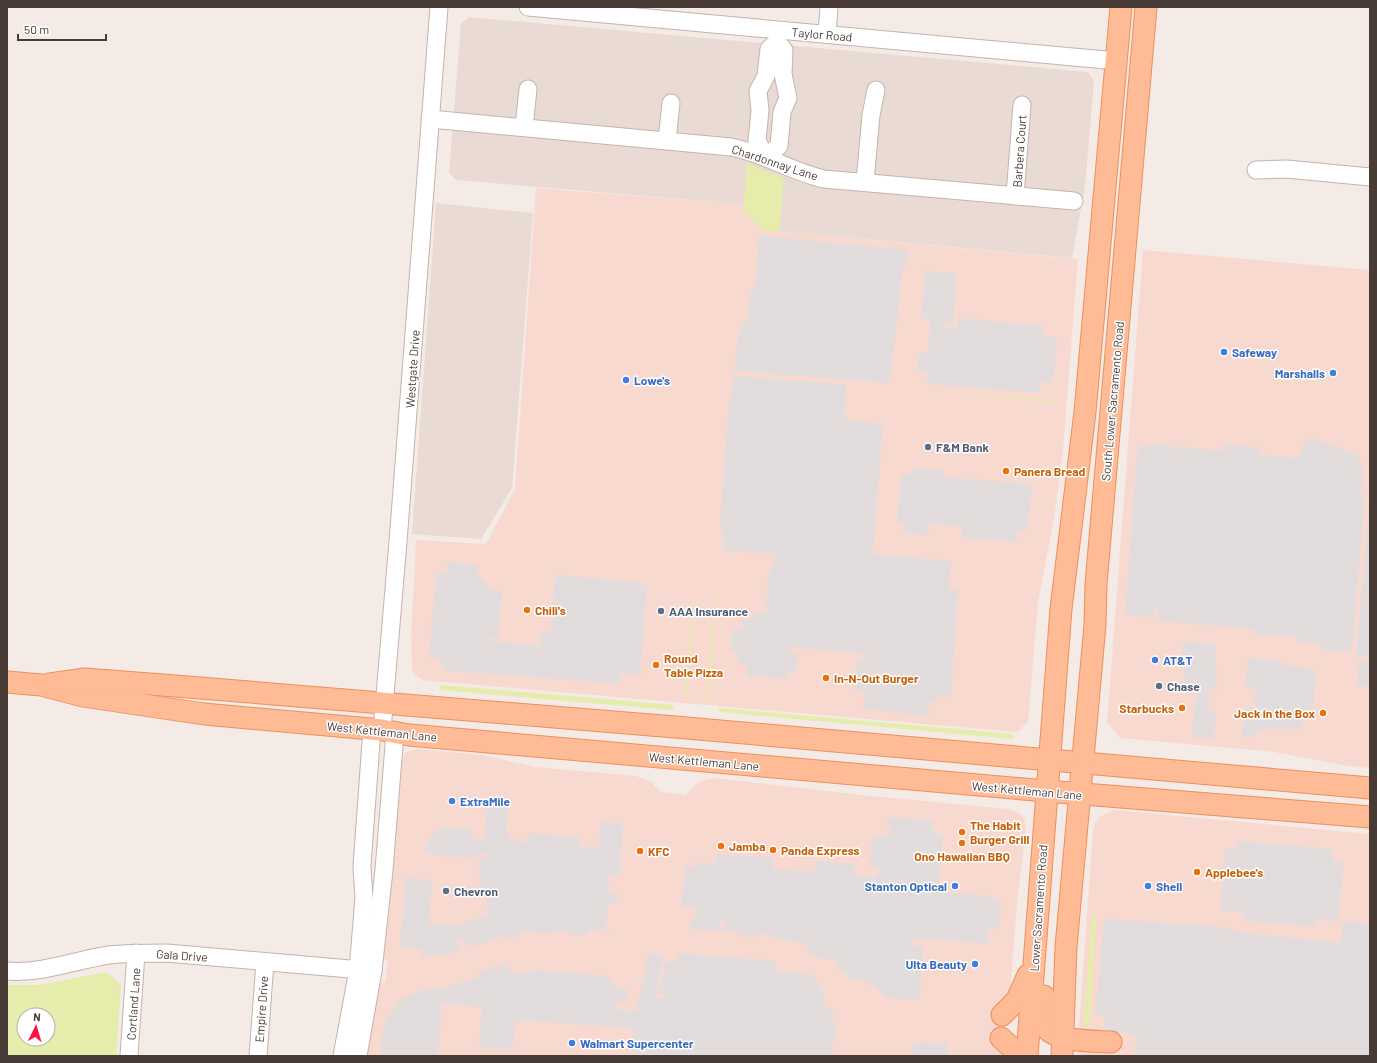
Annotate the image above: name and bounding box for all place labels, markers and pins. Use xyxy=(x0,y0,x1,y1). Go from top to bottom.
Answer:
place label: Safeway xyxy=(1232,345,1277,359)
marker: Safeway xyxy=(1219,347,1229,357)
place label: Marshalls xyxy=(1275,366,1325,380)
marker: Marshalls xyxy=(1328,368,1338,378)
place label: Lowe's xyxy=(634,373,670,387)
marker: Lowe's xyxy=(621,375,631,385)
place label: F&M Bank xyxy=(936,440,989,454)
marker: F&M Bank xyxy=(923,442,933,452)
place label: Panera Bread xyxy=(1014,464,1085,478)
marker: Panera Bread xyxy=(1001,466,1011,476)
place label: Chili's xyxy=(535,603,566,617)
place label: AAA Insurance xyxy=(669,604,749,618)
marker: Chili's xyxy=(522,605,532,615)
marker: AAA Insurance xyxy=(656,606,666,616)
place label: Round Table Pizza xyxy=(664,651,723,679)
place label: AT&T xyxy=(1163,653,1193,667)
marker: AT&T xyxy=(1150,655,1160,665)
marker: Round Table Pizza xyxy=(651,660,661,670)
place label: In-N-Out Burger xyxy=(834,671,919,685)
marker: In-N-Out Burger xyxy=(821,673,831,683)
place label: Chase xyxy=(1167,679,1200,693)
marker: Chase xyxy=(1154,681,1164,691)
place label: Starbucks xyxy=(1119,701,1174,715)
marker: Starbucks xyxy=(1177,703,1187,713)
place label: Jack in the Box xyxy=(1234,706,1316,720)
marker: Jack in the Box xyxy=(1318,708,1328,718)
place label: ExtraMile xyxy=(460,794,510,808)
marker: ExtraMile xyxy=(447,796,457,806)
place label: The Habit Burger Grill xyxy=(970,818,1029,846)
marker: The Habit Burger Grill xyxy=(957,827,967,837)
marker: Ono Hawaiian BBQ xyxy=(957,838,967,848)
place label: Jamba xyxy=(729,839,765,853)
marker: Jamba xyxy=(716,841,726,851)
place label: Panda Express xyxy=(781,843,860,857)
place label: KFC xyxy=(648,844,670,858)
marker: Panda Express xyxy=(768,845,778,855)
marker: KFC xyxy=(635,846,645,856)
place label: Ono Hawaiian BBQ xyxy=(914,849,1010,863)
place label: Applebee's xyxy=(1205,865,1263,879)
marker: Applebee's xyxy=(1192,867,1202,877)
place label: Stanton Optical xyxy=(865,879,947,893)
place label: Shell xyxy=(1156,879,1182,893)
marker: Stanton Optical xyxy=(950,881,960,891)
marker: Shell xyxy=(1143,881,1153,891)
place label: Chevron xyxy=(454,884,498,898)
marker: Chevron xyxy=(441,886,451,896)
place label: Ulta Beauty xyxy=(906,957,967,971)
marker: Ulta Beauty xyxy=(970,959,980,969)
place label: Walmart Supercenter xyxy=(580,1036,694,1050)
marker: Walmart Supercenter xyxy=(567,1038,577,1048)

